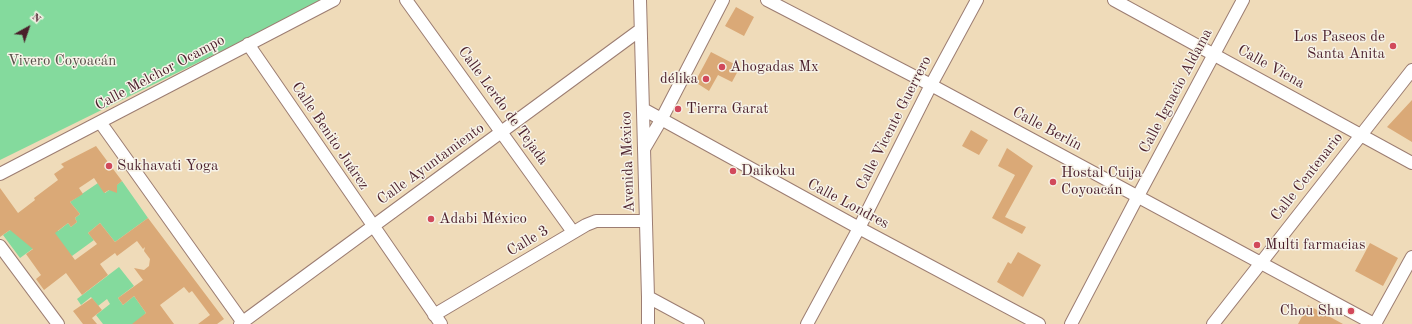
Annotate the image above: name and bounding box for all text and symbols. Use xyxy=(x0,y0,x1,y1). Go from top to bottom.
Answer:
north arrow xyxy=(8,8,48,48)
text: N xyxy=(29,12,43,25)
street label: Calle Ignacio Aldama xyxy=(1136,26,1216,156)
place label: Los Paseos de Santa Anita xyxy=(1294,28,1385,63)
street label: Calle Melchor Ocampo xyxy=(92,31,228,115)
street label: Calle Viena xyxy=(1234,41,1308,93)
marker: Los Paseos de Santa Anita xyxy=(1388,41,1398,51)
street label: Calle Lerdo de Tejada xyxy=(454,43,552,169)
park label: Vivero Coyoacán xyxy=(8,52,116,70)
street label: Calle Vicente Guerrero xyxy=(852,53,936,193)
place label: Ahogadas Mx xyxy=(730,58,819,76)
marker: Ahogadas Mx xyxy=(717,62,727,72)
place label: délika xyxy=(660,70,698,88)
marker: délika xyxy=(701,74,711,84)
street label: Calle Benito Juárez xyxy=(287,79,373,193)
place label: Tierra Garat xyxy=(686,100,769,118)
street label: Calle Berlín xyxy=(1009,103,1085,155)
marker: Tierra Garat xyxy=(673,104,683,114)
street label: Avenida México xyxy=(617,111,639,213)
street label: Calle Ayuntamiento xyxy=(374,119,488,209)
street label: Calle Centenario xyxy=(1267,129,1347,225)
place label: Sukhavati Yoga xyxy=(117,157,218,175)
marker: Sukhavati Yoga xyxy=(104,161,114,171)
place label: Daikoku xyxy=(741,162,795,180)
place label: Hostal Cuija Coyoacán xyxy=(1061,164,1142,199)
marker: Daikoku xyxy=(728,166,738,176)
street label: Calle Londres xyxy=(804,175,892,233)
marker: Hostal Cuija Coyoacán xyxy=(1048,177,1058,187)
place label: Adabi México xyxy=(439,210,527,228)
marker: Adabi México xyxy=(426,214,436,224)
street label: Calle 3 xyxy=(504,222,552,260)
place label: Multi farmacias xyxy=(1265,236,1365,254)
marker: Multi farmacias xyxy=(1252,240,1262,250)
place label: Chou Shu xyxy=(1280,302,1343,320)
marker: Chou Shu xyxy=(1346,306,1356,316)

